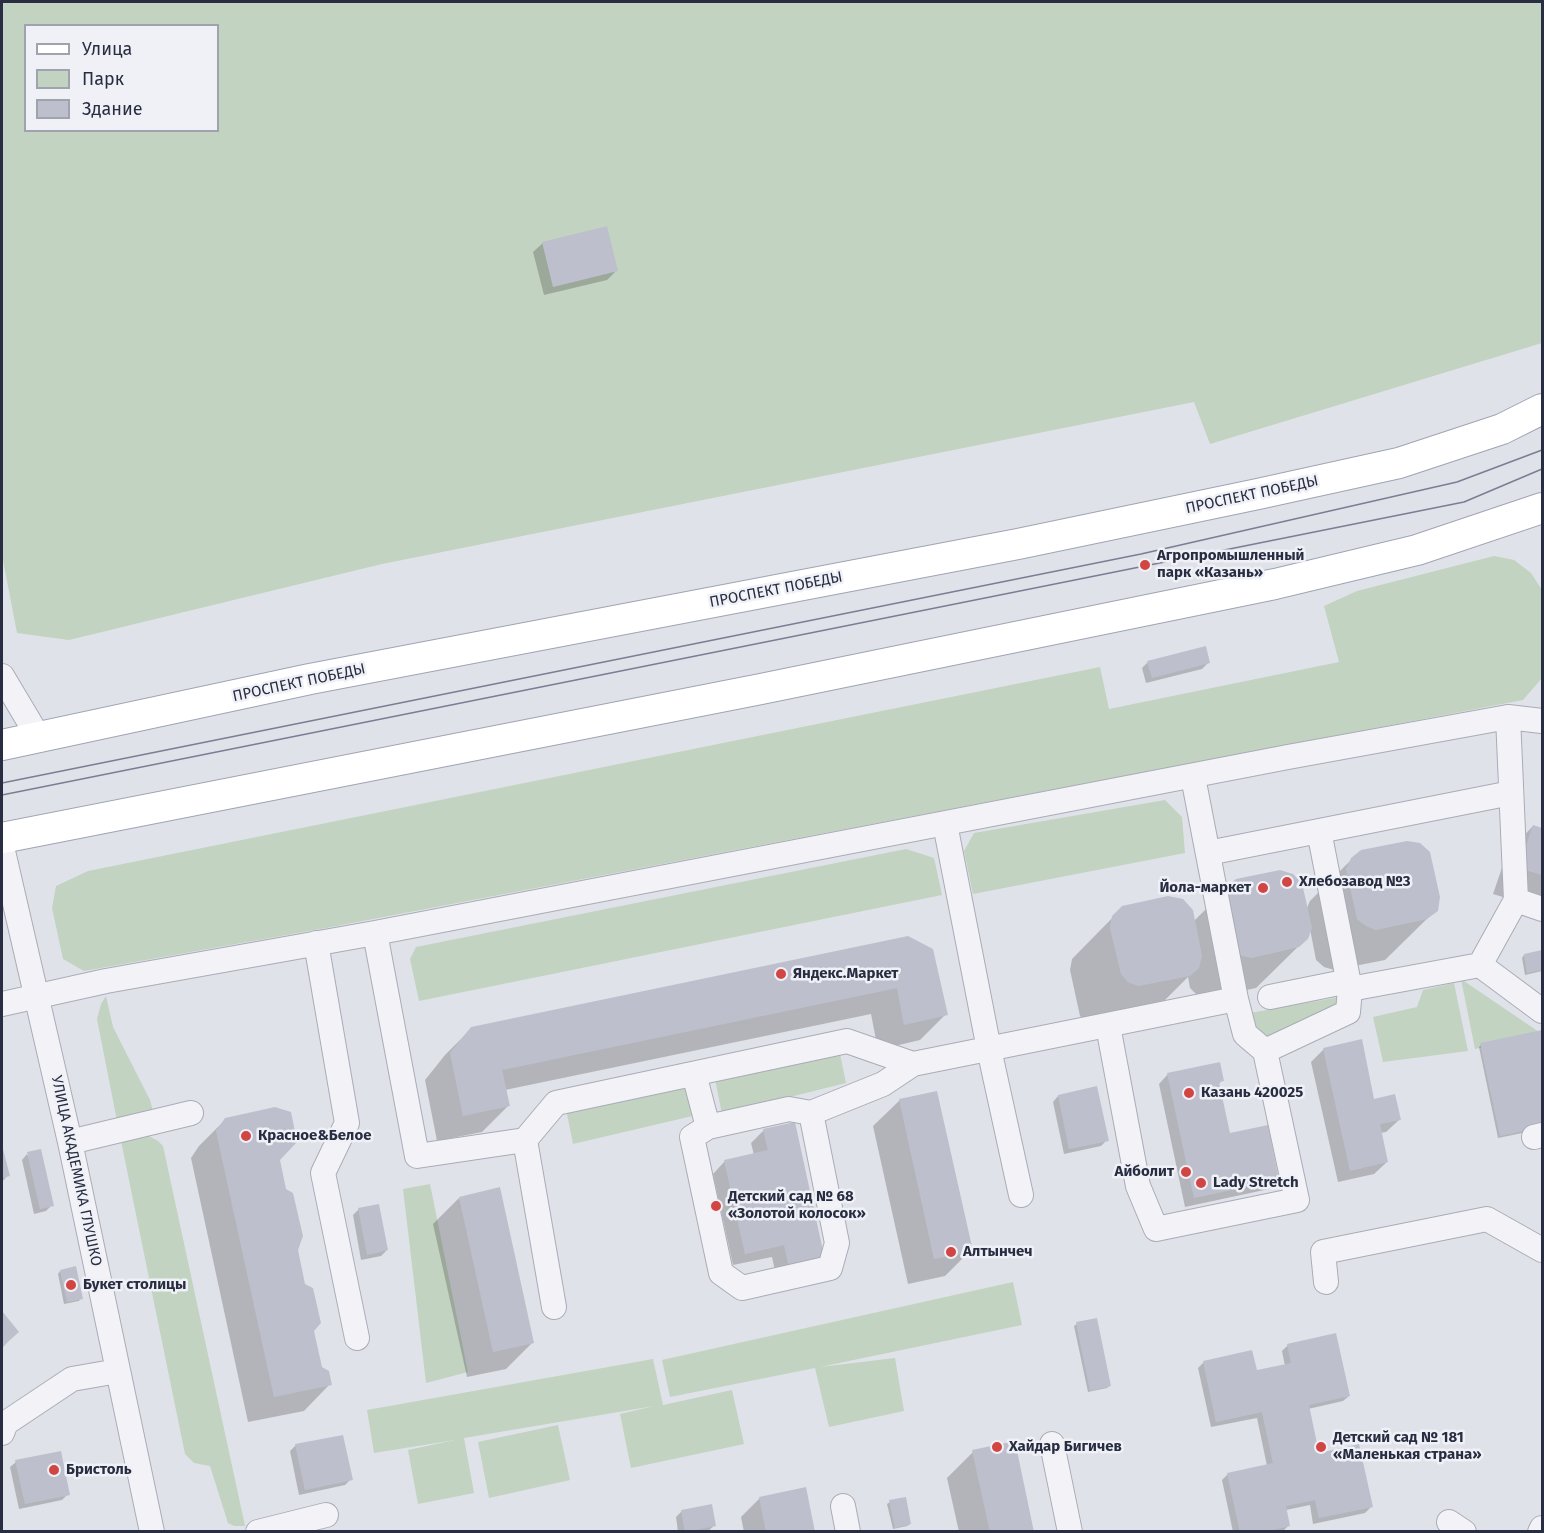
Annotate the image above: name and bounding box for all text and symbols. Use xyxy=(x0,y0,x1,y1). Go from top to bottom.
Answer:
legend xyxy=(24,24,219,132)
text: Улица xyxy=(82,38,132,60)
text: Парк xyxy=(82,68,124,90)
text: Здание xyxy=(82,98,143,120)
street label: ПРОСПЕКТ ПОБЕДЫ xyxy=(1184,472,1320,518)
place label: Агропромышленный парк «Казань» xyxy=(1157,547,1304,582)
marker: Агропромышленный парк «Казань» xyxy=(1138,558,1152,572)
street label: ПРОСПЕКТ ПОБЕДЫ xyxy=(708,568,844,612)
street label: ПРОСПЕКТ ПОБЕДЫ xyxy=(231,660,367,706)
place label: Хлебозавод №3 xyxy=(1299,873,1411,891)
marker: Хлебозавод №3 xyxy=(1280,875,1294,889)
place label: Йола-маркет xyxy=(1159,879,1251,897)
marker: Йола-маркет xyxy=(1256,881,1270,895)
place label: Яндекс.Маркет xyxy=(793,965,898,983)
marker: Яндекс.Маркет xyxy=(774,967,788,981)
street label: УЛИЦА АКАДЕМИКА ГЛУШКО xyxy=(47,1074,105,1268)
place label: Казань 420025 xyxy=(1201,1084,1303,1102)
marker: Казань 420025 xyxy=(1182,1086,1196,1100)
place label: Красное&Белое xyxy=(258,1127,371,1145)
marker: Красное&Белое xyxy=(239,1129,253,1143)
place label: Айболит xyxy=(1115,1163,1174,1181)
marker: Айболит xyxy=(1179,1165,1193,1179)
place label: Lady Stretch xyxy=(1213,1174,1299,1192)
marker: Lady Stretch xyxy=(1194,1176,1208,1190)
place label: Детский сад № 68 «Золотой колосок» xyxy=(728,1188,866,1223)
marker: Детский сад № 68 «Золотой колосок» xyxy=(709,1199,723,1213)
place label: Алтынчеч xyxy=(963,1243,1032,1261)
marker: Алтынчеч xyxy=(944,1245,958,1259)
place label: Букет столицы xyxy=(83,1276,186,1294)
marker: Букет столицы xyxy=(64,1278,78,1292)
place label: Детский сад № 181 «Маленькая страна» xyxy=(1333,1429,1482,1464)
place label: Хайдар Бигичев xyxy=(1009,1438,1122,1456)
marker: Хайдар Бигичев xyxy=(990,1440,1004,1454)
marker: Детский сад № 181 «Маленькая страна» xyxy=(1314,1440,1328,1454)
place label: Бристоль xyxy=(66,1461,132,1479)
marker: Бристоль xyxy=(47,1463,61,1477)

